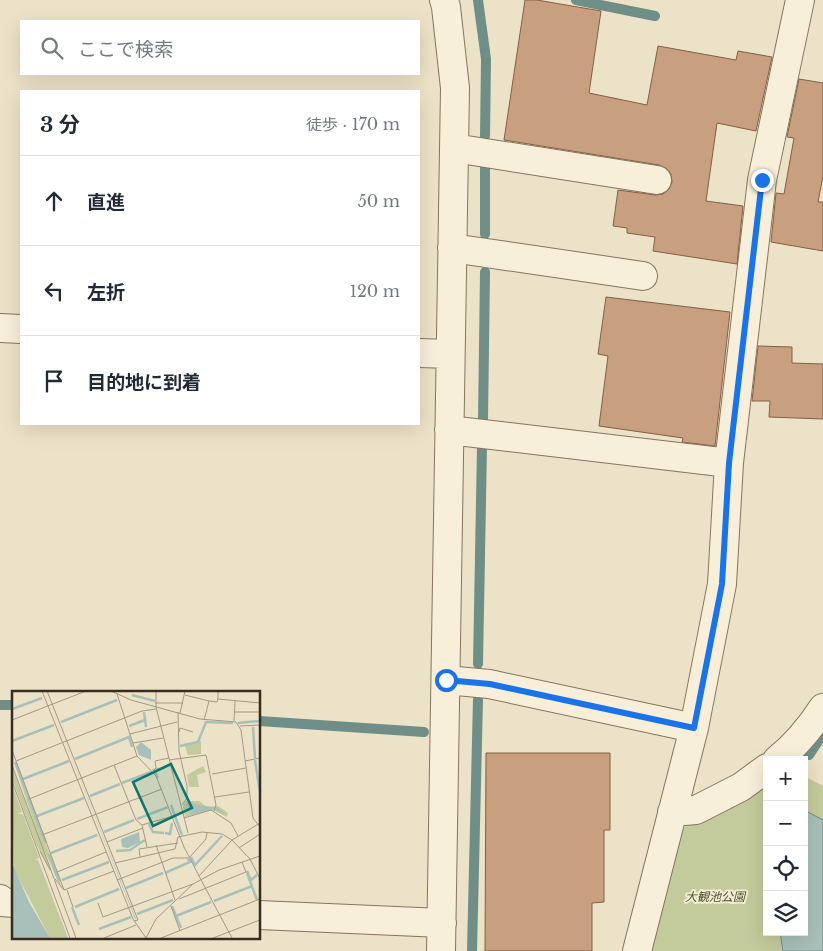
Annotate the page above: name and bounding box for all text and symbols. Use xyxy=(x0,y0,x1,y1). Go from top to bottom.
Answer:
search box xyxy=(20,20,420,75)
icon: search xyxy=(38,34,66,62)
text: ここで検索 xyxy=(78,38,173,61)
text: 3 分 xyxy=(40,112,80,138)
text: 徒歩 · 170 m xyxy=(306,114,400,134)
route end xyxy=(751,169,774,192)
icon: ahead xyxy=(40,187,68,215)
text: 直進 xyxy=(87,191,125,214)
text: 50 m xyxy=(358,191,400,211)
icon: left xyxy=(40,277,68,305)
text: 左折 xyxy=(87,281,125,304)
text: 120 m xyxy=(350,281,400,301)
icon: arrive xyxy=(40,367,68,395)
text: 目的地に到着 xyxy=(87,371,201,394)
route start xyxy=(435,669,458,692)
inset map xyxy=(12,691,260,938)
map controls xyxy=(763,756,808,936)
button: + xyxy=(763,756,808,801)
button: − xyxy=(763,801,808,846)
button: locate xyxy=(763,846,808,891)
park label: 大観池公園 xyxy=(685,889,747,904)
button: layers xyxy=(763,891,808,936)

